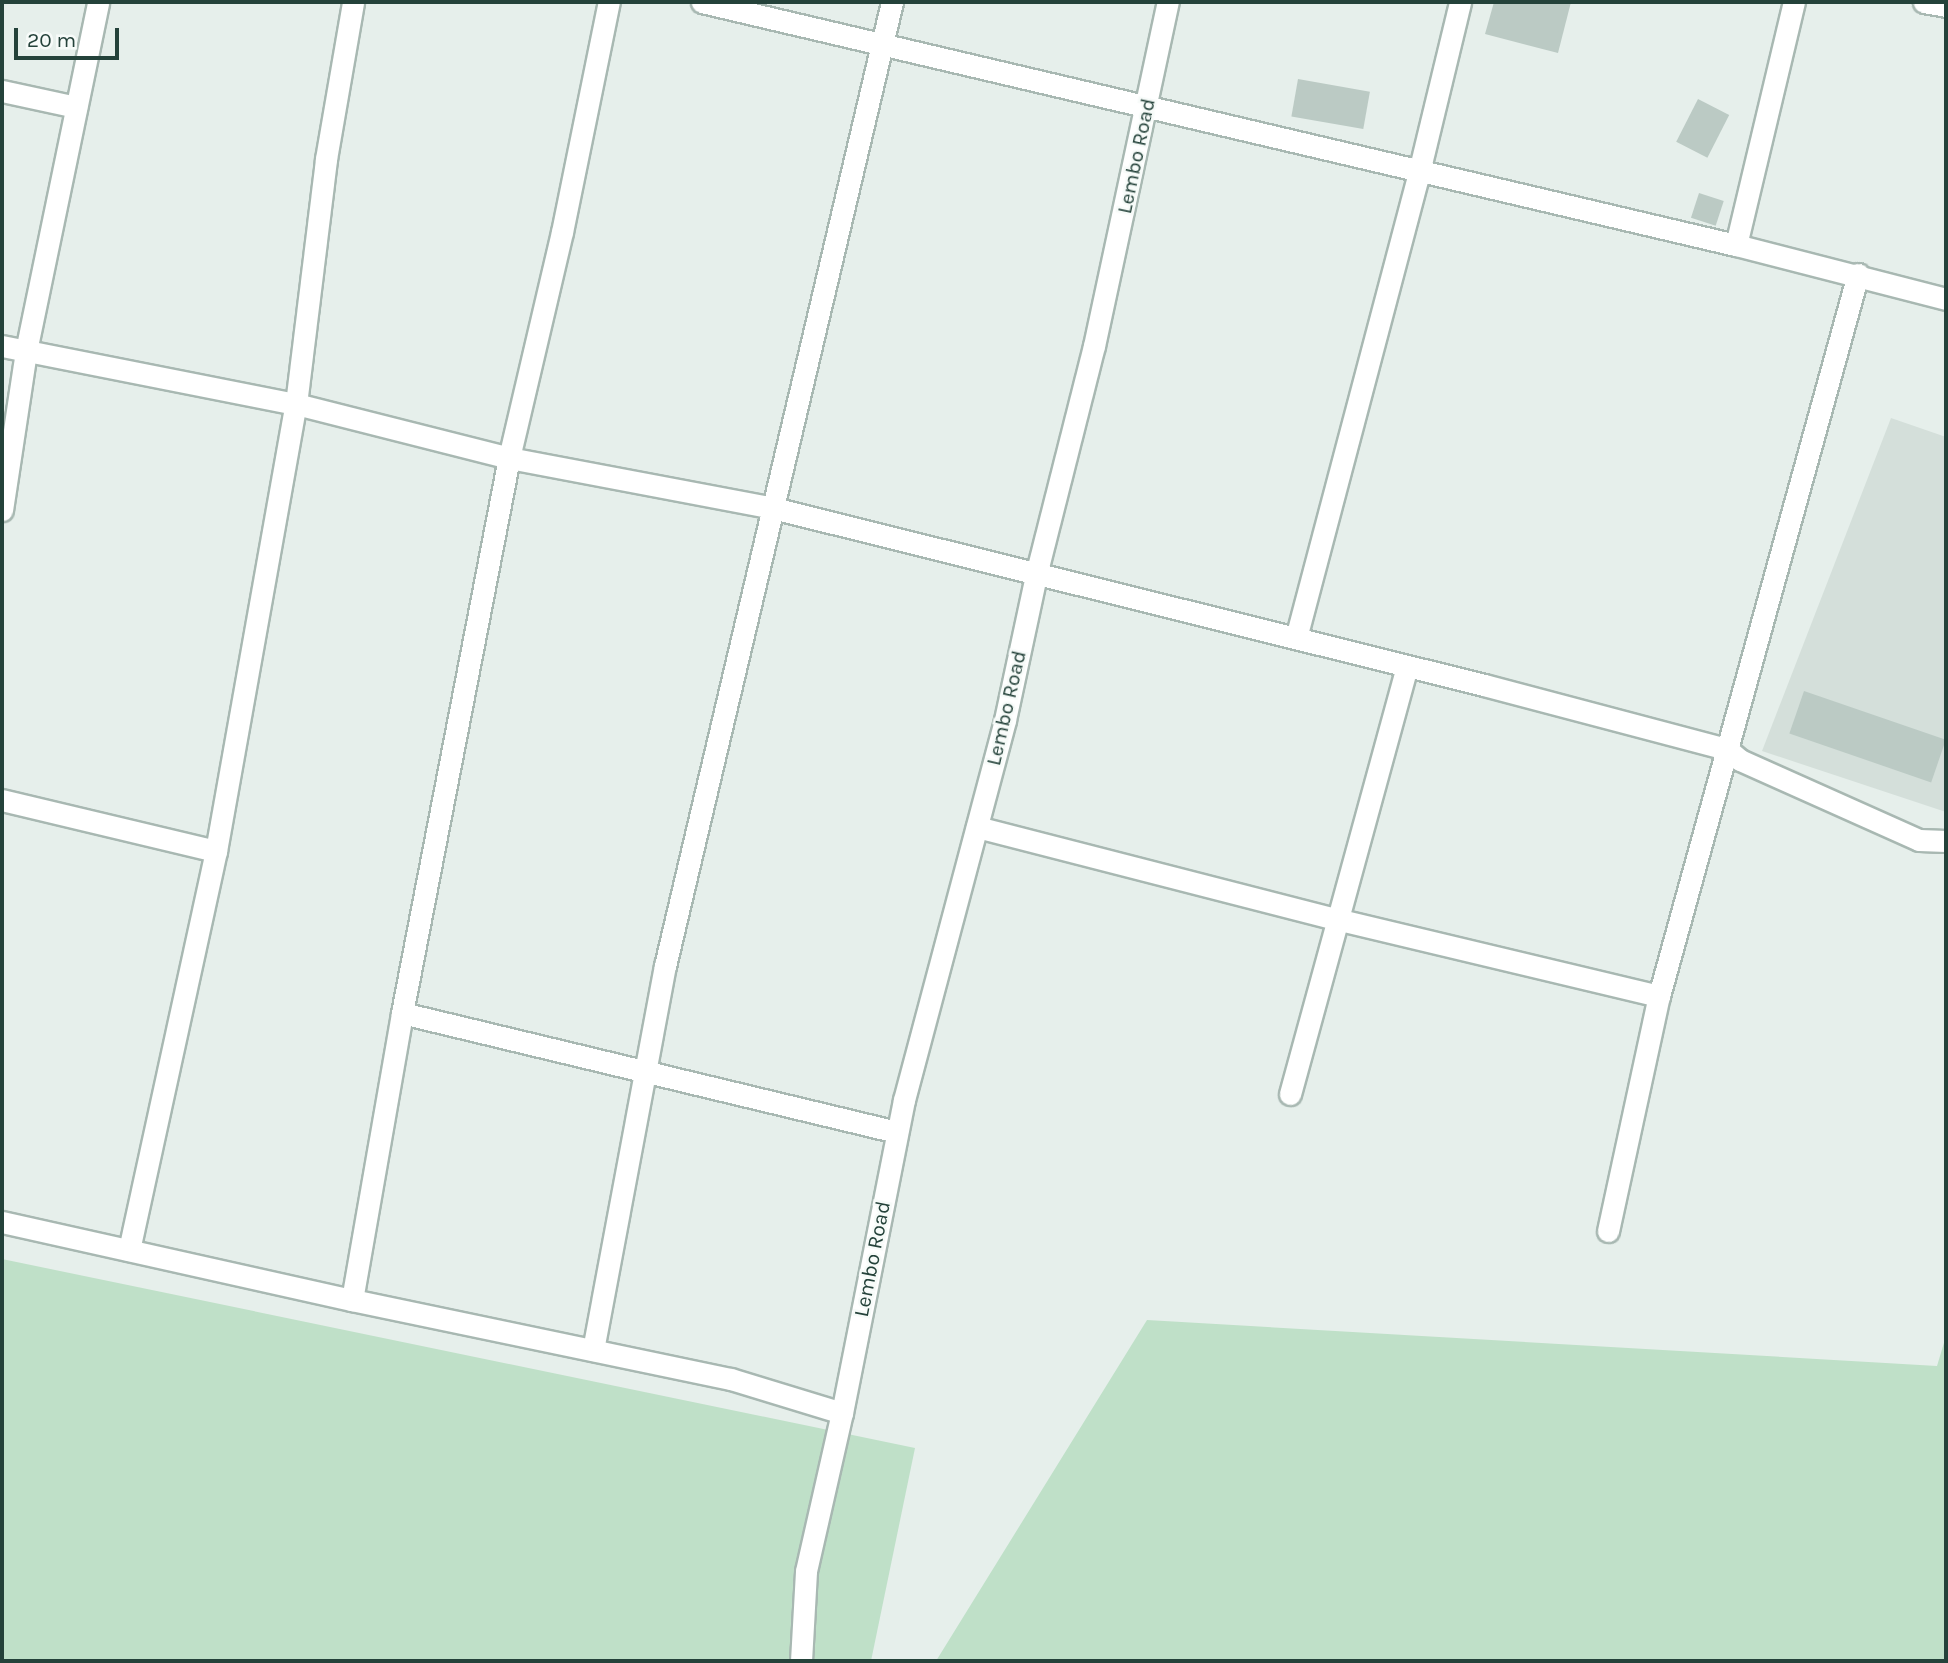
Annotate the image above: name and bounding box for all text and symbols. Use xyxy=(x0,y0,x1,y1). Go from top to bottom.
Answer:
scale bar xyxy=(18,14,122,58)
text: 20 m xyxy=(27,28,76,52)
street label: Lembo Road xyxy=(1111,96,1161,216)
street label: Lembo Road xyxy=(981,648,1031,768)
street label: Lembo Road xyxy=(848,1199,896,1319)

